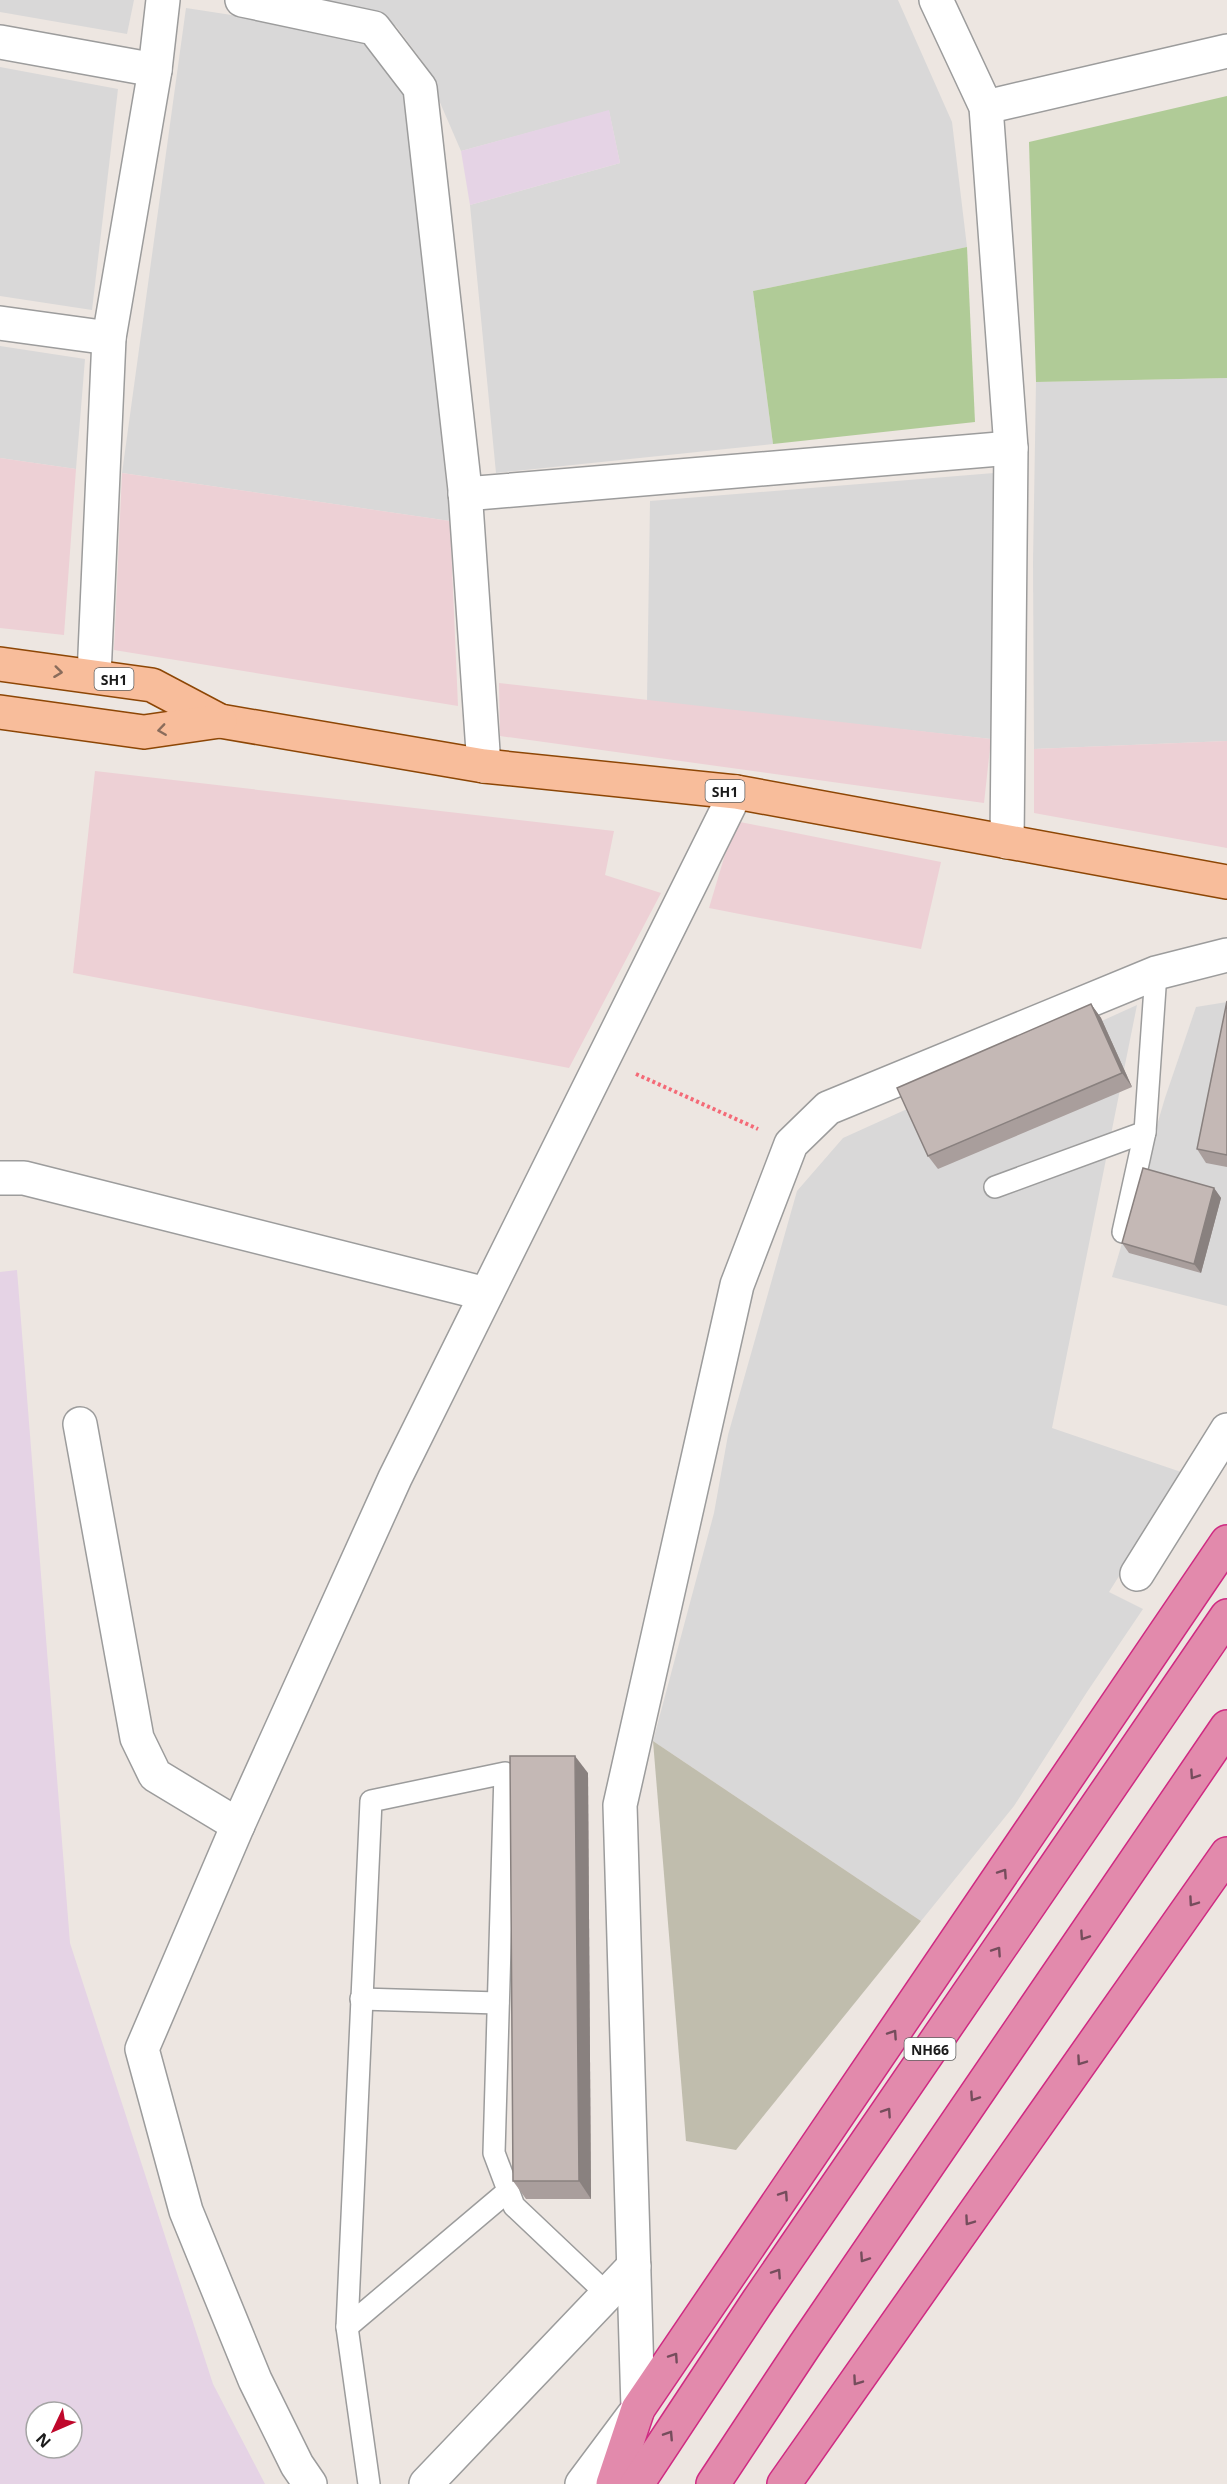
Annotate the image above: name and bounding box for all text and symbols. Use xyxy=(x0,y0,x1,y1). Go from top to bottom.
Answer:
one-way arrow xyxy=(53,665,63,677)
road number: SH1 xyxy=(94,668,134,690)
one-way arrow xyxy=(158,723,167,735)
road number: SH1 xyxy=(706,780,744,802)
one-way arrow xyxy=(1190,1768,1201,1779)
one-way arrow xyxy=(995,1868,1006,1879)
one-way arrow xyxy=(1189,1895,1200,1906)
one-way arrow xyxy=(1080,1929,1091,1940)
one-way arrow xyxy=(990,1946,1001,1957)
one-way arrow xyxy=(886,2030,897,2041)
road number: NH66 xyxy=(904,2038,956,2060)
one-way arrow xyxy=(1077,2055,1088,2066)
one-way arrow xyxy=(970,2091,981,2102)
one-way arrow xyxy=(880,2107,891,2118)
one-way arrow xyxy=(777,2191,788,2202)
one-way arrow xyxy=(965,2214,976,2225)
one-way arrow xyxy=(861,2252,872,2263)
one-way arrow xyxy=(770,2268,781,2279)
one-way arrow xyxy=(667,2352,678,2363)
one-way arrow xyxy=(853,2374,864,2385)
north arrow xyxy=(24,2400,84,2460)
text: N xyxy=(31,2428,56,2453)
one-way arrow xyxy=(662,2431,674,2441)

